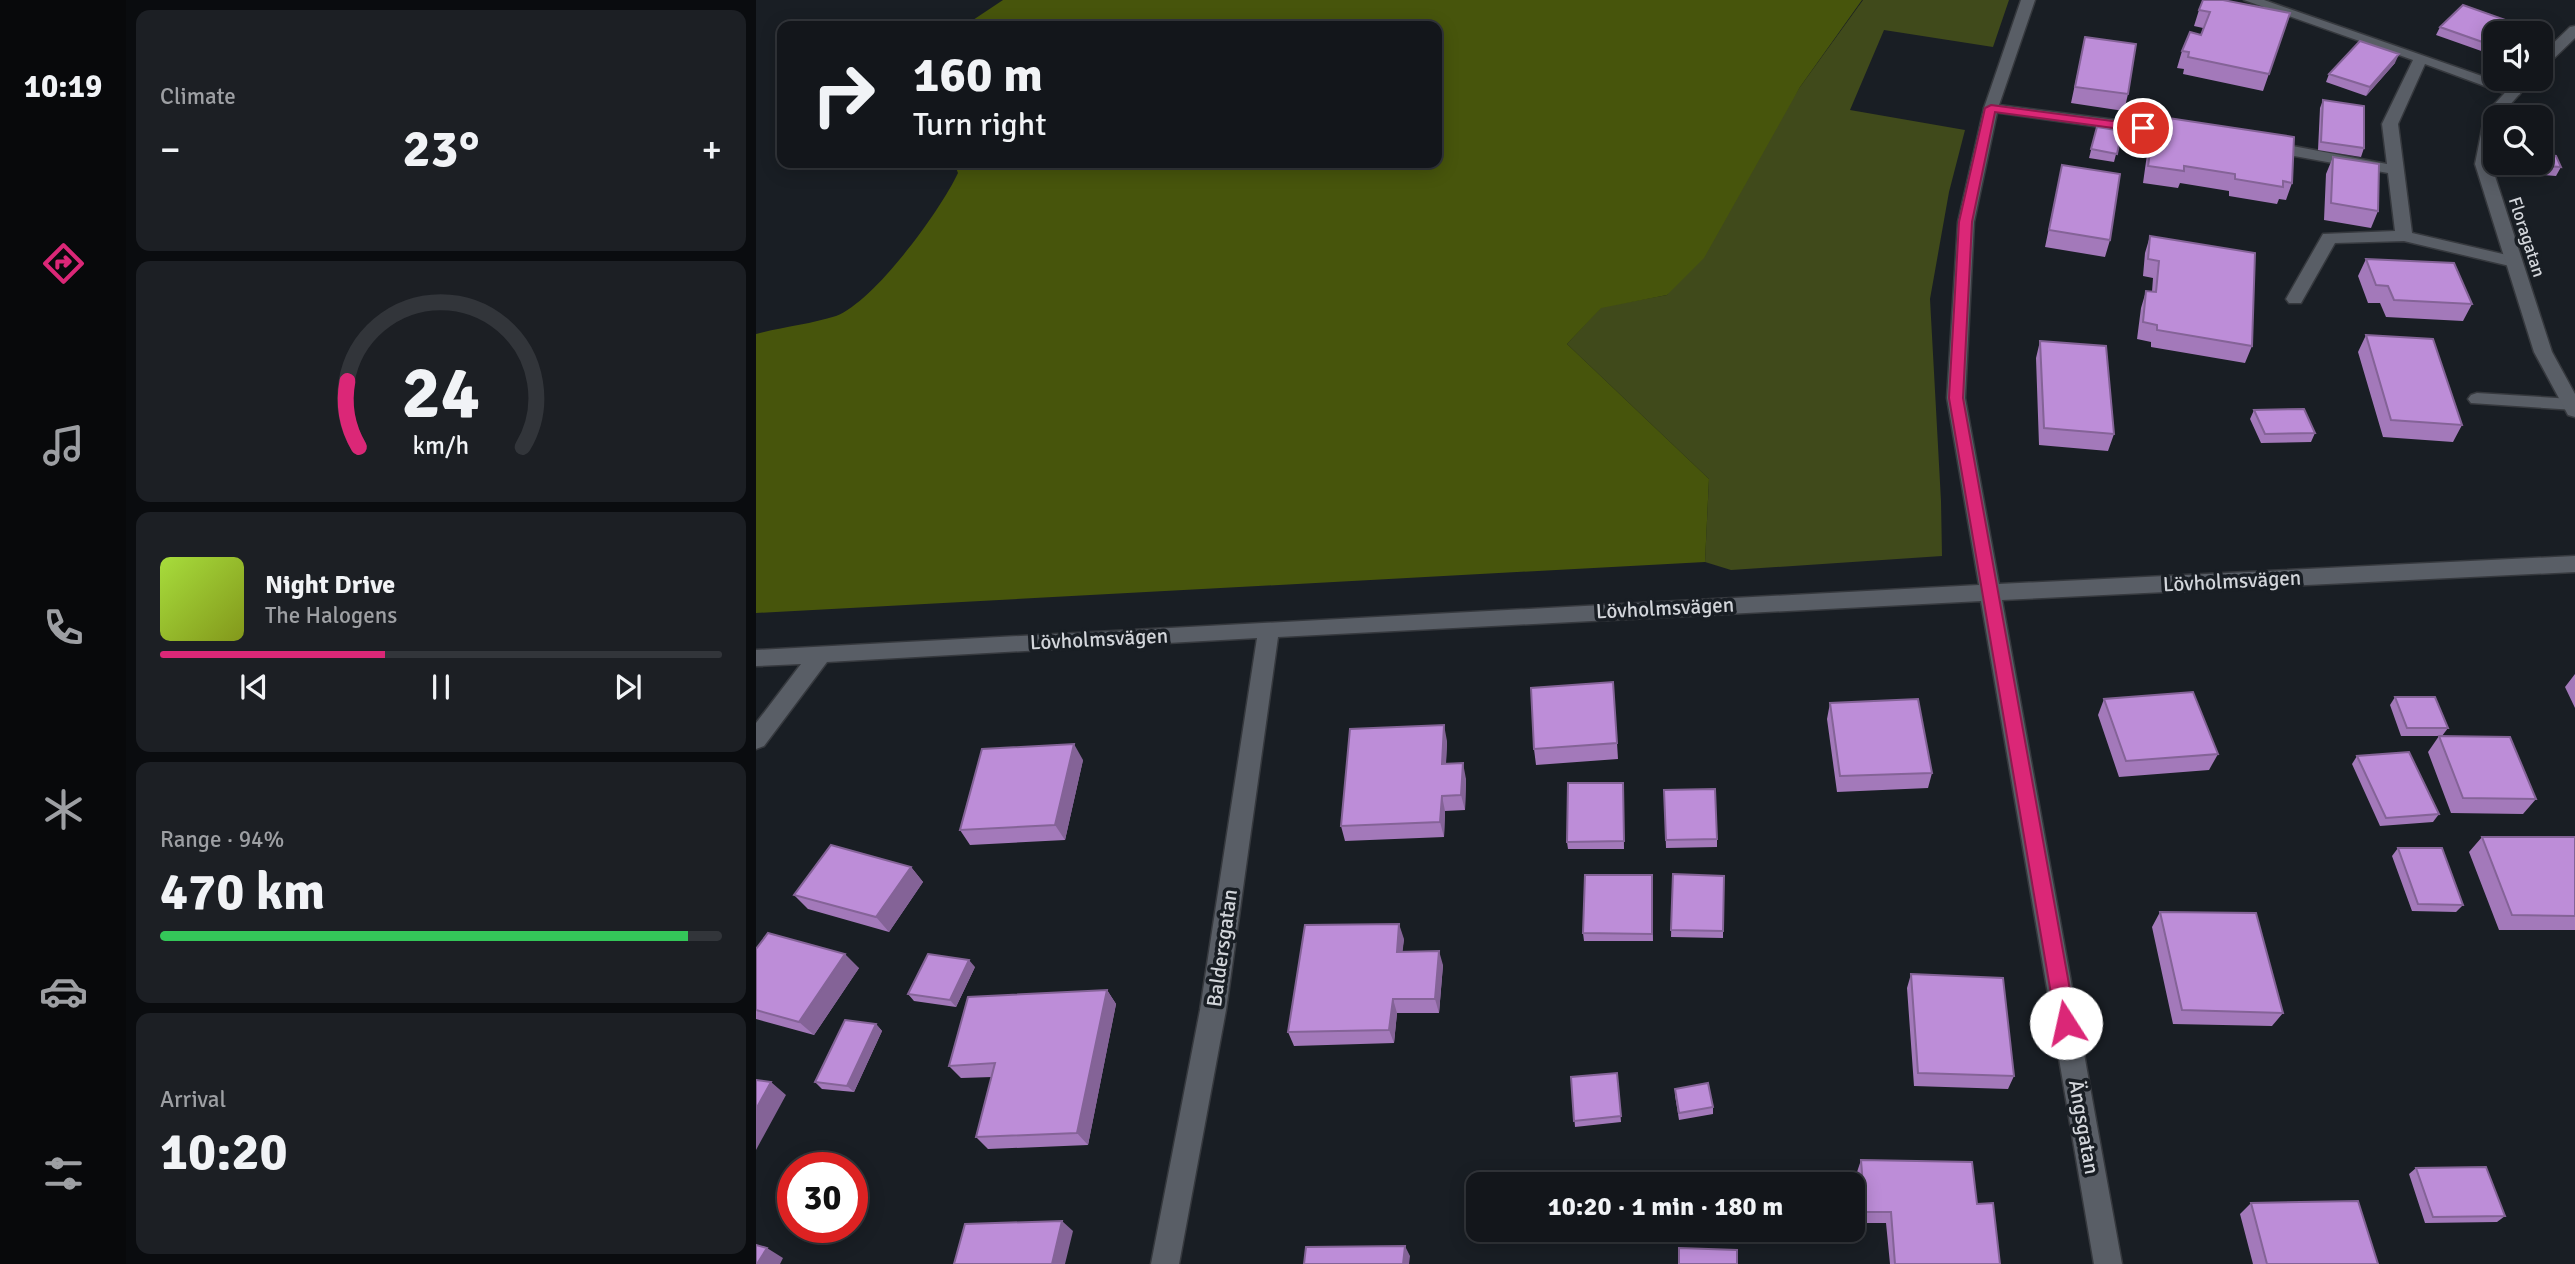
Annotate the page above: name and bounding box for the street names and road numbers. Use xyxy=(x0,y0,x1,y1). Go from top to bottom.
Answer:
street label: Floragatan xyxy=(2504,194,2550,280)
street label: Lövholmsvägen xyxy=(2162,564,2302,598)
street label: Lövholmsvägen xyxy=(1595,591,1735,625)
street label: Lövholmsvägen xyxy=(1029,622,1169,656)
street label: Baldersgatan xyxy=(1201,887,1243,1009)
street label: Ängsgatan xyxy=(2063,1078,2105,1176)

